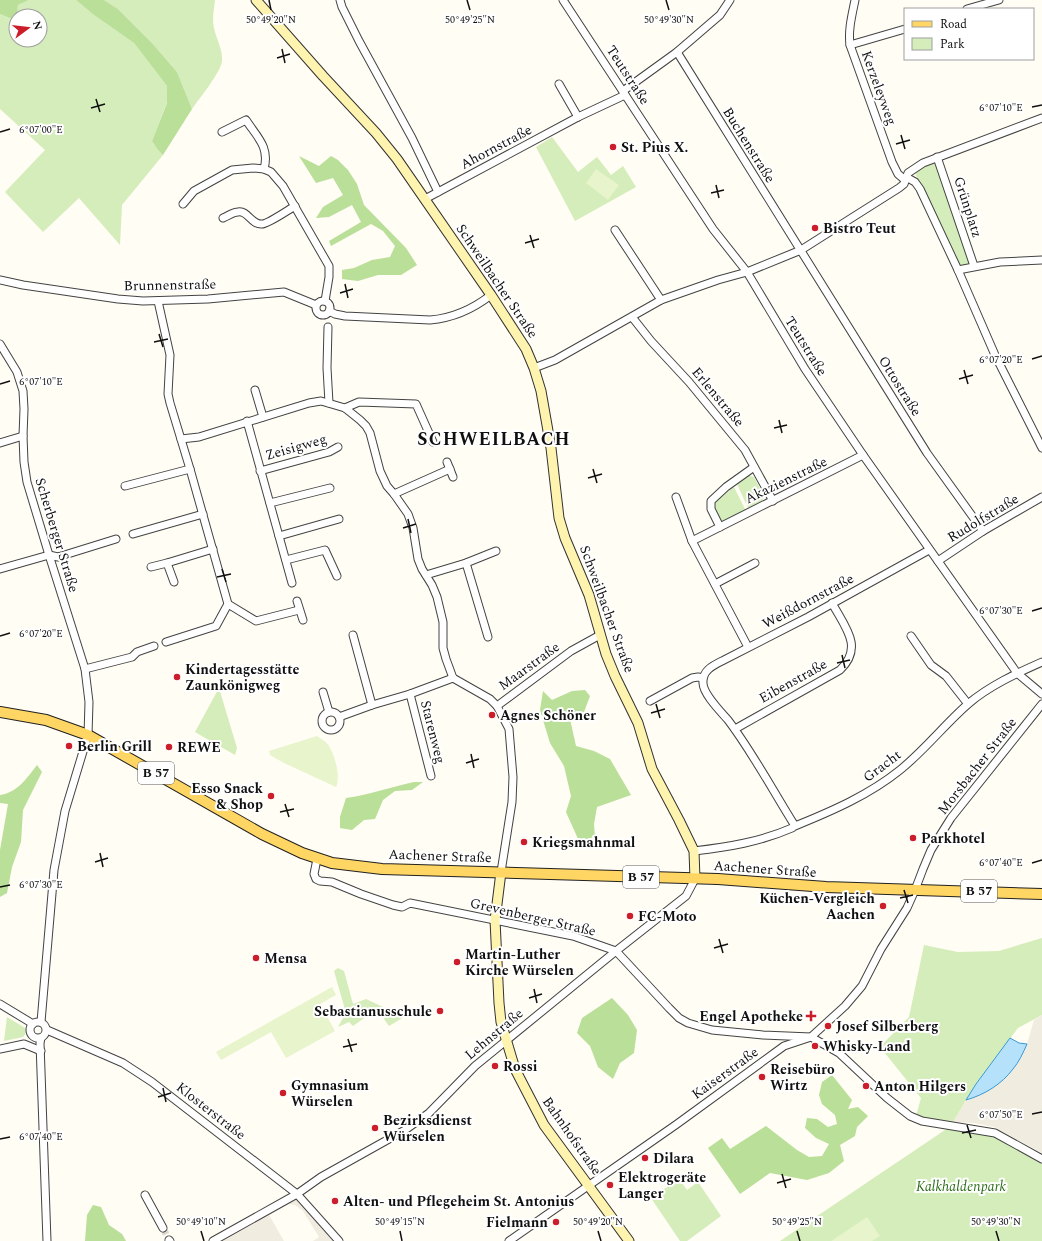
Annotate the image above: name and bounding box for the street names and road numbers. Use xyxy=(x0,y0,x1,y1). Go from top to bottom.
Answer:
street label: Teutstraße xyxy=(601,41,655,109)
street label: Kerzeleyweg xyxy=(856,48,902,128)
street label: Buchenstraße xyxy=(717,103,781,187)
street label: Ahornstraße xyxy=(456,119,536,175)
street label: Grünplatz xyxy=(948,174,988,240)
street label: Schweilbacher Straße xyxy=(451,220,543,343)
street label: Brunnenstraße xyxy=(124,274,217,296)
street label: Teutstraße xyxy=(779,312,833,380)
street label: Ottostraße xyxy=(873,352,927,420)
street label: Erlenstraße xyxy=(687,362,749,432)
street label: Zeisigweg xyxy=(263,428,329,466)
street label: Akazienstraße xyxy=(741,451,831,509)
street label: Scherberger Straße xyxy=(30,475,84,595)
street label: Rudolfstraße xyxy=(943,488,1023,548)
street label: Schweilbacher Straße xyxy=(574,542,640,676)
street label: Weißdornstraße xyxy=(758,568,858,634)
street label: Maarstraße xyxy=(494,636,564,695)
street label: Eibenstraße xyxy=(755,654,831,708)
street label: Starenweg xyxy=(415,698,451,766)
street label: Morsbacher Straße xyxy=(932,713,1022,819)
street label: Gracht xyxy=(858,745,906,787)
road number: B 57 xyxy=(138,762,174,784)
street label: Aachener Straße xyxy=(388,844,492,868)
street label: Aachener Straße xyxy=(713,855,817,883)
road number: B 57 xyxy=(623,866,659,888)
road number: B 57 xyxy=(961,880,997,902)
street label: Grevenberger Straße xyxy=(468,892,598,942)
street label: Lehnstraße xyxy=(460,1003,528,1065)
street label: Kaiserstraße xyxy=(687,1041,763,1104)
street label: Klosterstraße xyxy=(172,1077,251,1145)
street label: Bahnhofstraße xyxy=(537,1092,607,1180)

